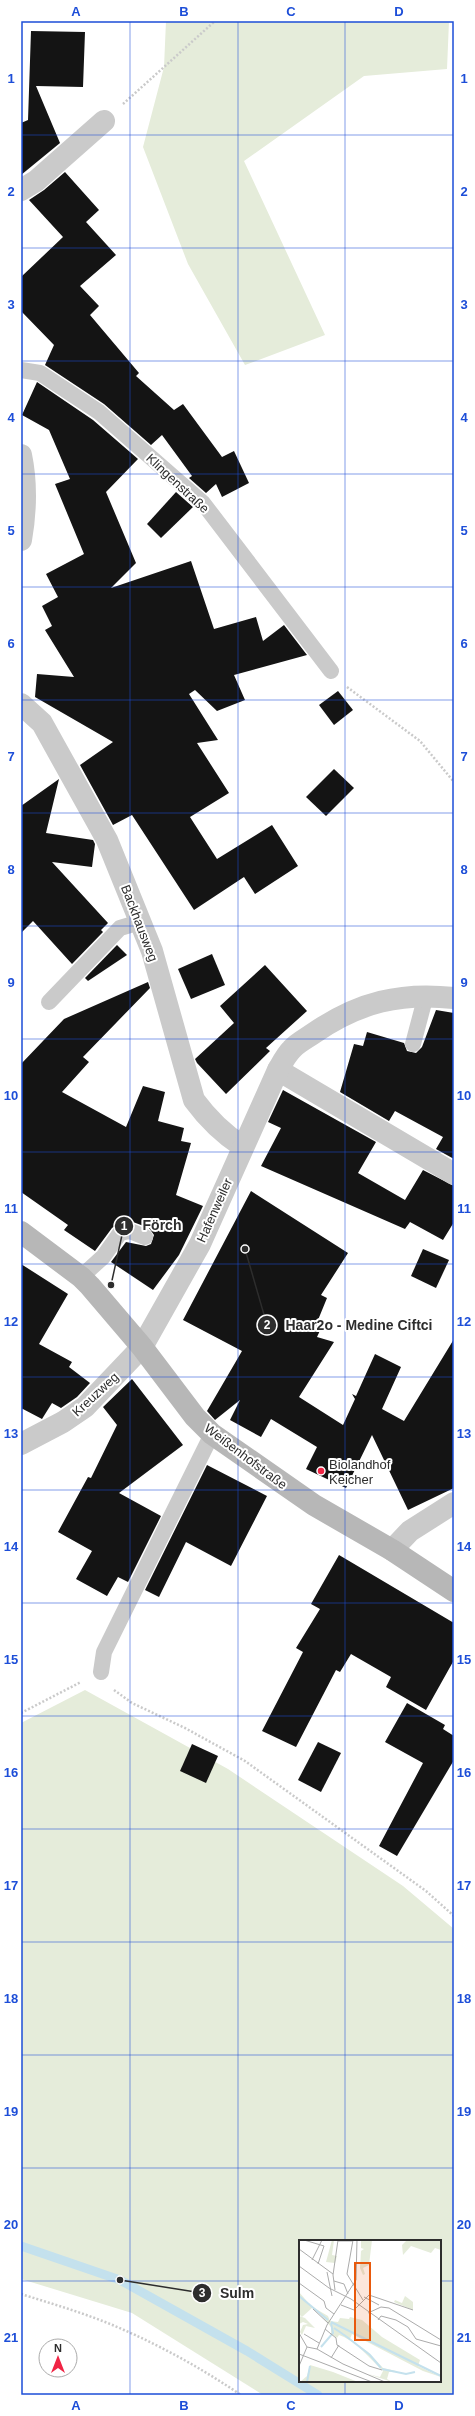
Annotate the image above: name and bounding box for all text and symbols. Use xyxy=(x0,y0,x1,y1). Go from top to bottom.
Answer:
text: A xyxy=(71,4,81,19)
text: B xyxy=(179,4,189,19)
text: C xyxy=(286,4,296,19)
text: D xyxy=(394,4,404,19)
text: 1 xyxy=(7,71,15,86)
text: 1 xyxy=(460,71,468,86)
text: 2 xyxy=(7,184,15,199)
text: 2 xyxy=(460,184,468,199)
text: 3 xyxy=(7,297,15,312)
text: 3 xyxy=(460,297,468,312)
text: 4 xyxy=(7,410,15,425)
text: 4 xyxy=(460,410,468,425)
street label: Klingenstraße xyxy=(143,451,212,516)
text: 5 xyxy=(7,523,15,538)
text: 5 xyxy=(460,523,468,538)
text: 6 xyxy=(7,636,15,651)
text: 6 xyxy=(460,636,468,651)
text: 7 xyxy=(7,749,15,764)
text: 7 xyxy=(460,749,468,764)
text: 8 xyxy=(7,862,15,877)
text: 8 xyxy=(460,862,468,877)
street label: Backhausweg xyxy=(118,883,161,964)
text: 9 xyxy=(7,975,15,990)
text: 9 xyxy=(460,975,468,990)
text: 10 xyxy=(4,1088,18,1103)
text: 10 xyxy=(457,1088,471,1103)
street label: Hafenweiler xyxy=(194,1175,236,1245)
text: 11 xyxy=(4,1201,18,1216)
text: 11 xyxy=(457,1201,471,1216)
callout: Förch xyxy=(114,1213,189,1239)
text: Förch xyxy=(143,1217,181,1233)
text: 1 xyxy=(121,1219,128,1233)
callout: Haar2o - Medine Ciftci xyxy=(257,1312,440,1338)
text: 12 xyxy=(4,1314,18,1329)
text: 12 xyxy=(457,1314,471,1329)
text: Haar2o - Medine Ciftci xyxy=(285,1317,433,1333)
text: 2 xyxy=(264,1318,271,1332)
street label: Kreuzweg xyxy=(69,1369,122,1420)
street label: Weißenhofstraße xyxy=(201,1420,290,1492)
text: 13 xyxy=(4,1426,18,1441)
text: 13 xyxy=(457,1426,471,1441)
place label: Biolandhof Keicher xyxy=(329,1457,391,1487)
marker: Biolandhof Keicher xyxy=(316,1466,326,1476)
text: 14 xyxy=(4,1539,19,1554)
text: 14 xyxy=(457,1539,472,1554)
text: 15 xyxy=(4,1652,18,1667)
text: 15 xyxy=(457,1652,471,1667)
text: 16 xyxy=(4,1765,18,1780)
text: 16 xyxy=(457,1765,471,1780)
text: 17 xyxy=(4,1878,18,1893)
text: 17 xyxy=(457,1878,471,1893)
text: 18 xyxy=(4,1991,18,2006)
text: 18 xyxy=(457,1991,471,2006)
text: 19 xyxy=(4,2104,18,2119)
text: 19 xyxy=(457,2104,471,2119)
text: 20 xyxy=(4,2217,18,2232)
text: 20 xyxy=(457,2217,471,2232)
inset map xyxy=(299,2240,441,2382)
callout: Sulm xyxy=(192,2280,263,2306)
text: Sulm xyxy=(220,2285,254,2301)
text: 3 xyxy=(199,2286,206,2300)
text: 21 xyxy=(4,2330,18,2345)
text: 21 xyxy=(457,2330,471,2345)
north arrow xyxy=(38,2338,78,2378)
text: N xyxy=(54,2342,62,2354)
text: A xyxy=(71,2398,81,2413)
text: B xyxy=(179,2398,189,2413)
text: C xyxy=(286,2398,296,2413)
text: D xyxy=(394,2398,404,2413)

